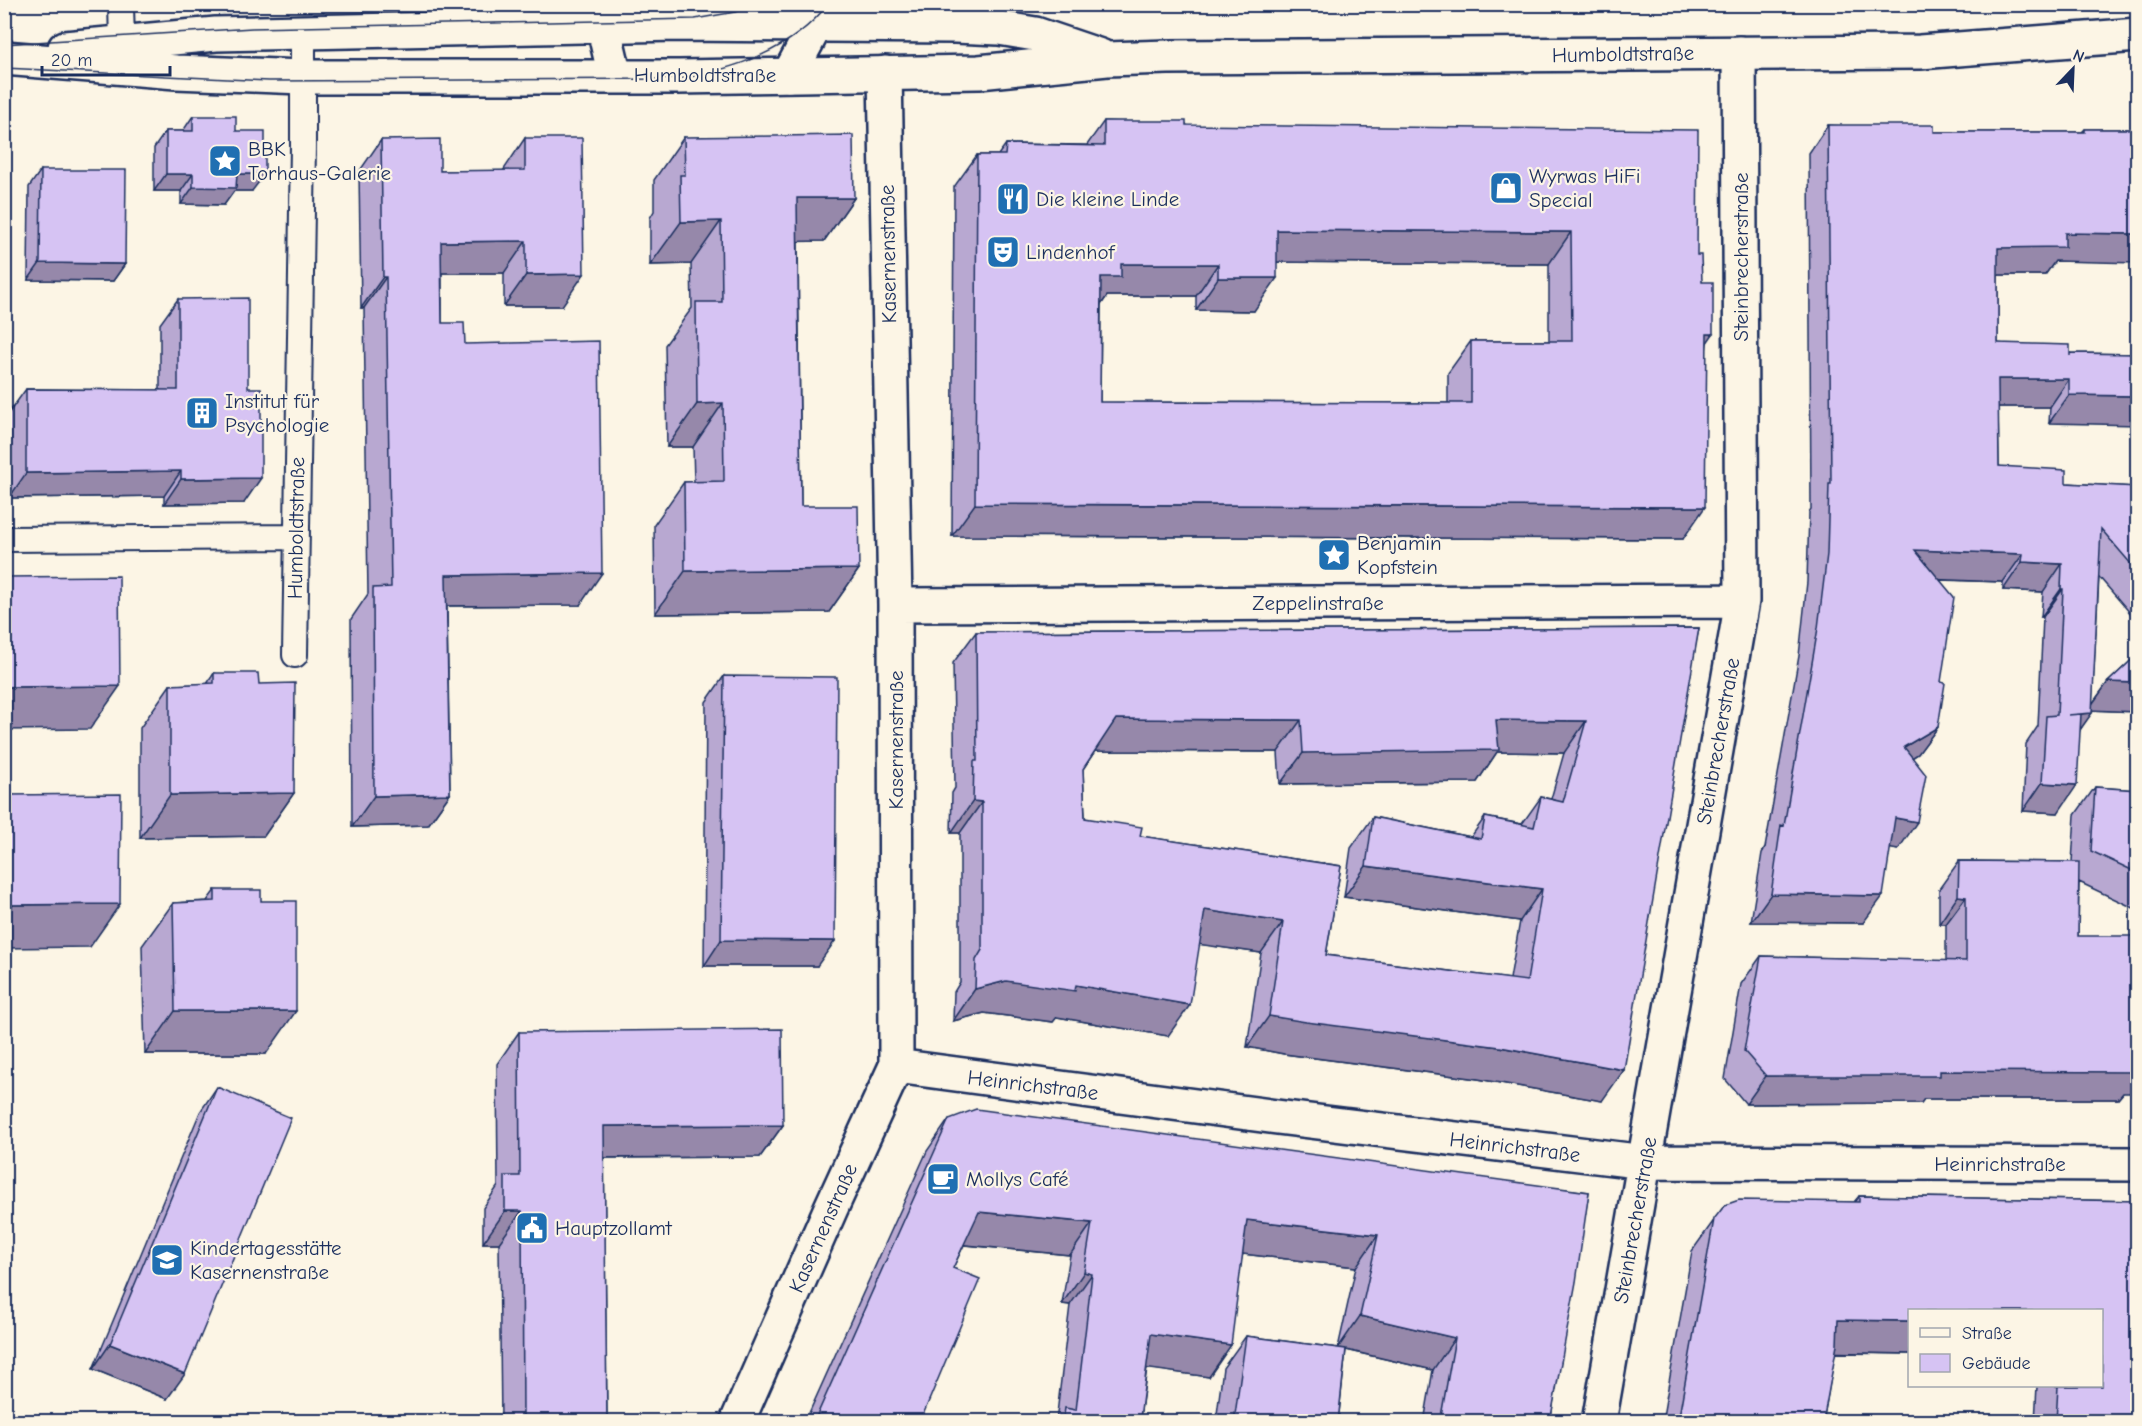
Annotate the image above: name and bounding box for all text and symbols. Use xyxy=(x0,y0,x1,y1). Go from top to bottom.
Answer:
scale bar xyxy=(42,39,170,77)
north arrow xyxy=(2043,39,2103,99)
street label: Humboldtstraße xyxy=(1552,41,1694,67)
text: N xyxy=(2070,46,2087,66)
text: 20 m xyxy=(51,50,92,71)
street label: Humboldtstraße xyxy=(634,63,776,87)
place label: BBK Torhaus-Galerie xyxy=(248,137,391,185)
place icon: BBK Torhaus-Galerie xyxy=(207,143,243,179)
place label: Wyrwas HiFi Special xyxy=(1529,164,1641,212)
shop icon: Wyrwas HiFi Special xyxy=(1488,170,1524,206)
street label: Steinbrecherstraße xyxy=(1729,173,1753,341)
restaurant icon: Die kleine Linde xyxy=(995,181,1031,217)
street label: Kasernenstraße xyxy=(875,184,901,324)
place label: Die kleine Linde xyxy=(1036,187,1179,211)
theatre icon: Lindenhof xyxy=(985,234,1021,270)
place label: Lindenhof xyxy=(1026,240,1115,264)
place label: Institut für Psychologie xyxy=(225,389,329,437)
building icon: Institut für Psychologie xyxy=(184,395,220,431)
street label: Humboldtstraße xyxy=(283,457,309,599)
place label: Benjamin Kopfstein xyxy=(1357,531,1442,579)
place icon: Benjamin Kopfstein xyxy=(1316,537,1352,573)
street label: Zeppelinstraße xyxy=(1252,591,1384,615)
street label: Steinbrecherstraße xyxy=(1692,656,1744,826)
street label: Kasernenstraße xyxy=(884,671,908,809)
street label: Heinrichstraße xyxy=(966,1065,1100,1105)
street label: Heinrichstraße xyxy=(1448,1127,1582,1167)
street label: Steinbrecherstraße xyxy=(1609,1135,1661,1305)
street label: Heinrichstraße xyxy=(1934,1152,2066,1176)
street label: Kasernenstraße xyxy=(784,1160,862,1296)
cafe icon: Mollys Café xyxy=(925,1161,961,1197)
place label: Mollys Café xyxy=(966,1167,1069,1191)
public building icon: Hauptzollamt xyxy=(514,1210,550,1246)
place label: Hauptzollamt xyxy=(555,1216,673,1240)
place label: Kindertagesstätte Kasernenstraße xyxy=(190,1236,342,1284)
school or university icon: Kindertagesstätte Kasernenstraße xyxy=(149,1242,185,1278)
legend xyxy=(1908,1309,2103,1387)
text: Straße xyxy=(1962,1323,2012,1344)
text: Gebäude xyxy=(1962,1353,2031,1374)

